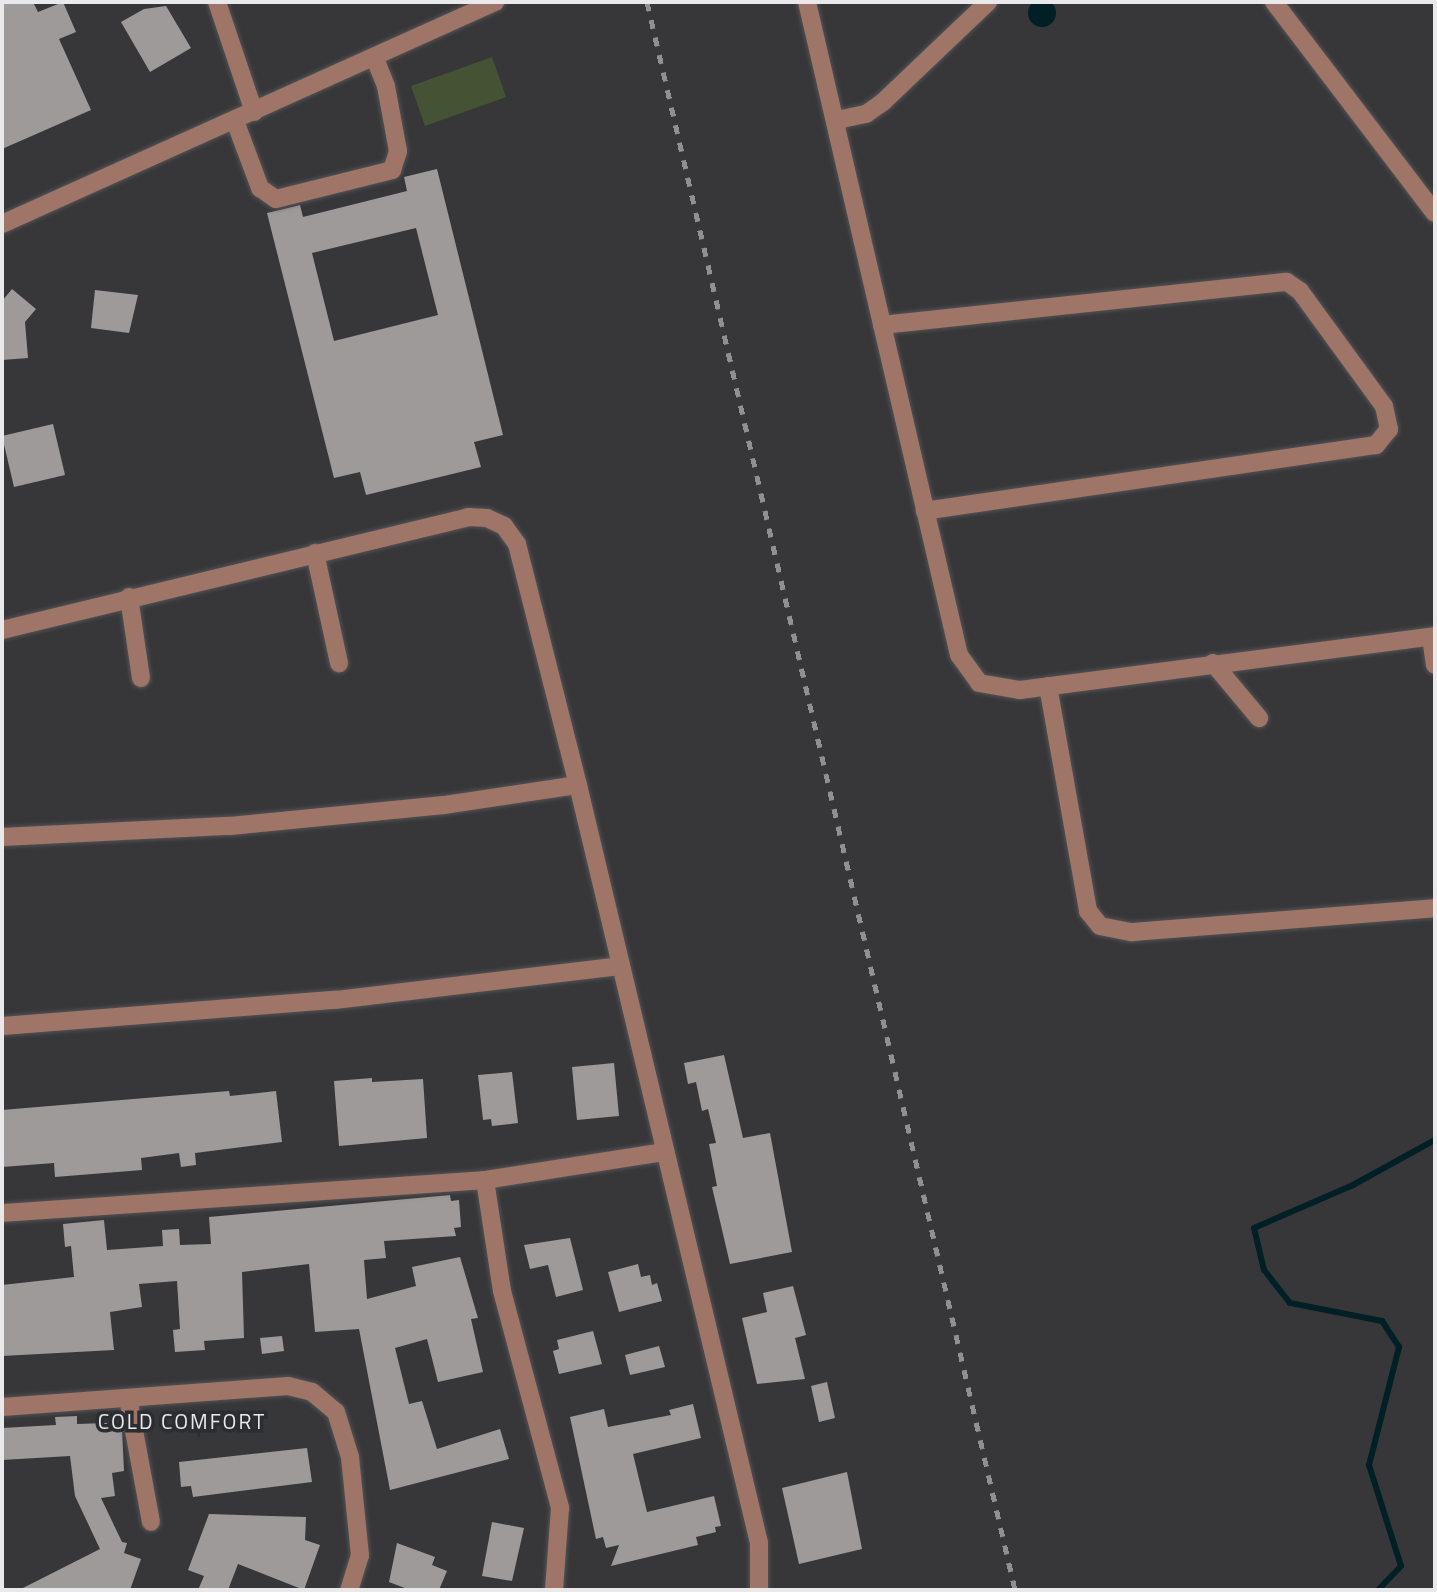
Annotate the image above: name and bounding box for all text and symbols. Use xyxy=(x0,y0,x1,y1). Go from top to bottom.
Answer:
district label: COLD COMFORT xyxy=(99,1408,265,1434)

